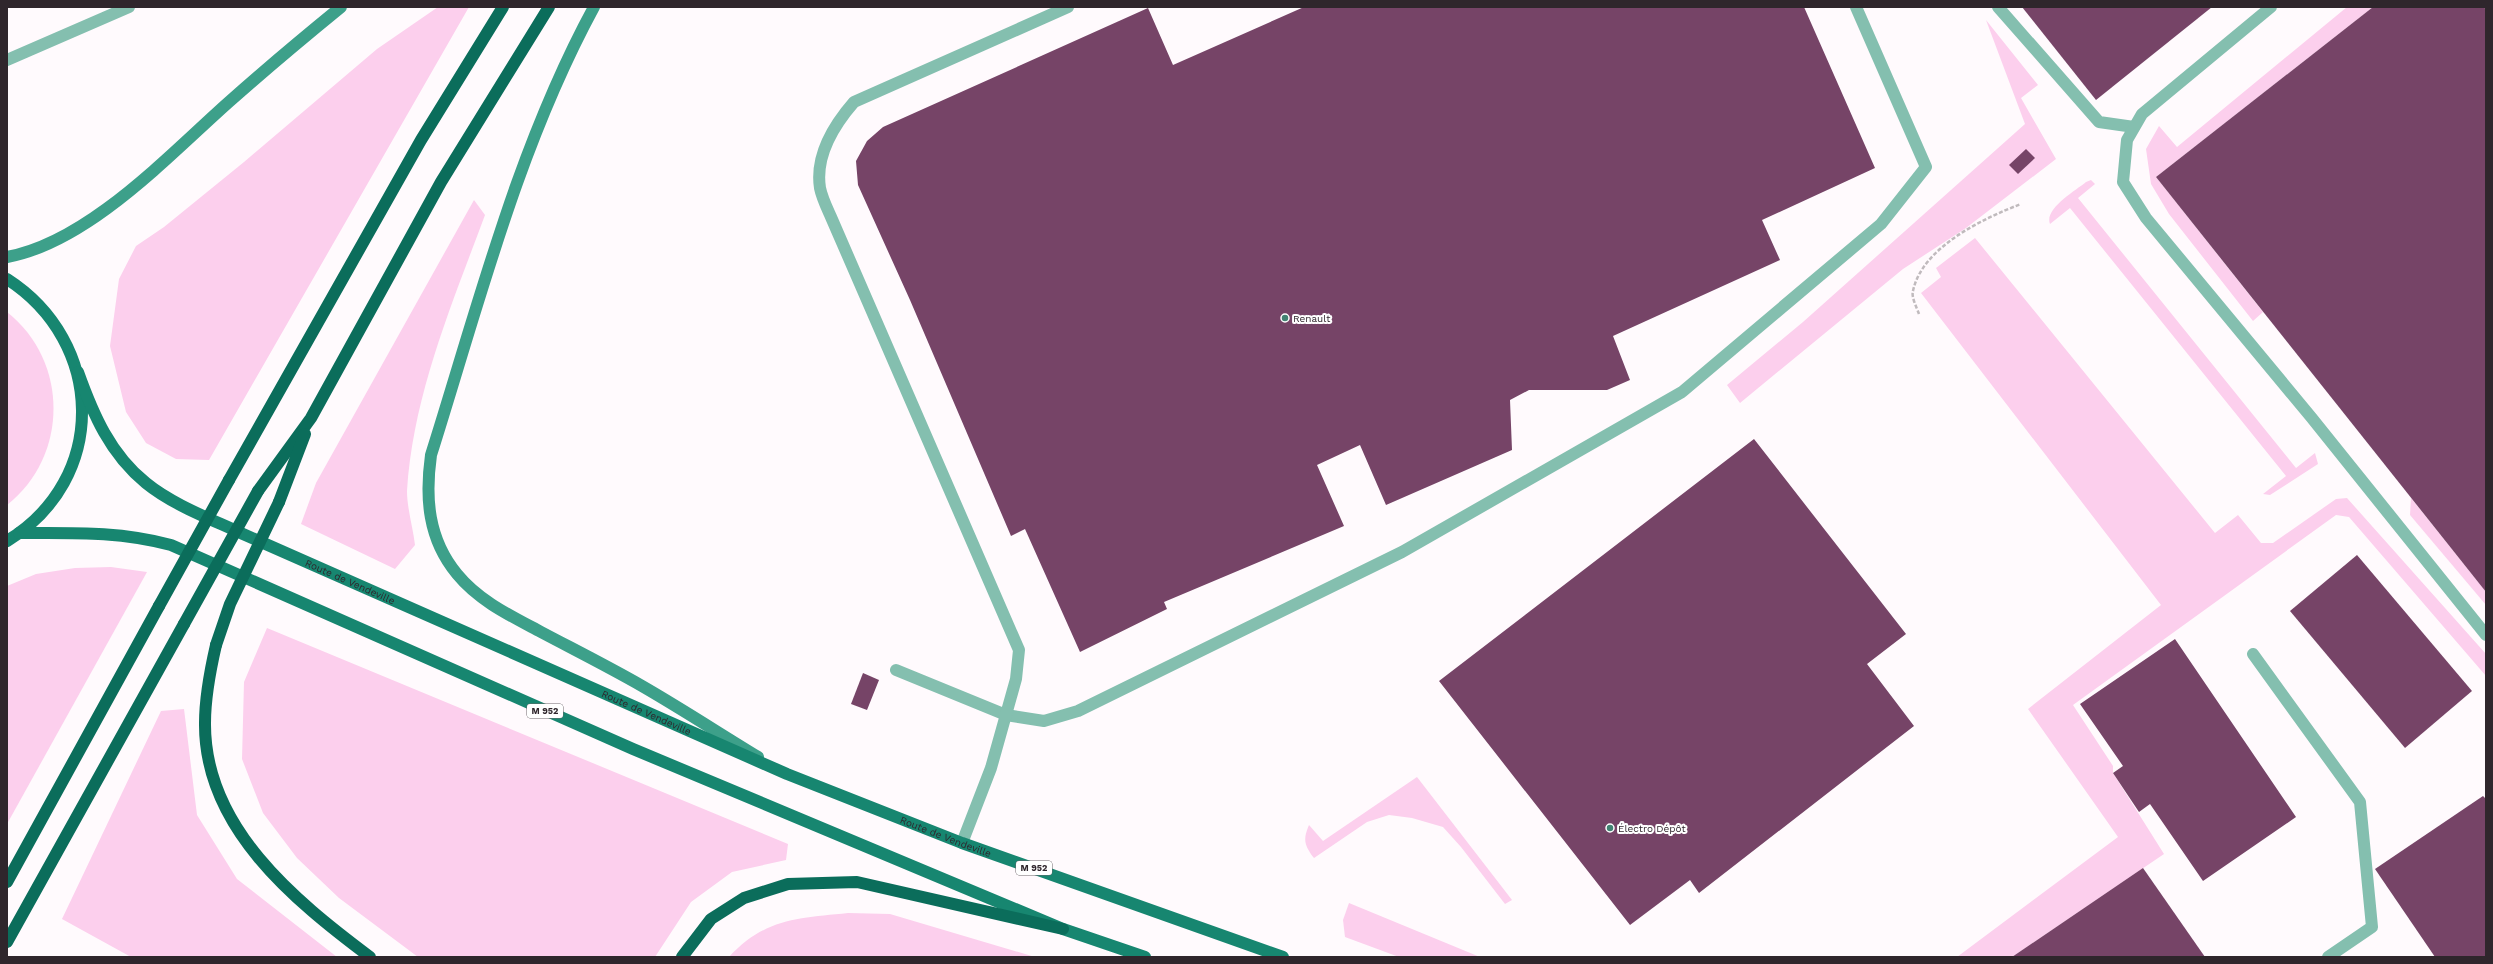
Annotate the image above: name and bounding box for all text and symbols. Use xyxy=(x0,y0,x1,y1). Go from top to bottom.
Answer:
marker: Renault xyxy=(1280,313,1290,323)
place label: Renault xyxy=(1293,313,1331,324)
street label: Route de Vendeville xyxy=(304,557,397,606)
street label: Route de Vendeville xyxy=(600,687,693,737)
road number: M 952 xyxy=(527,704,563,718)
street label: Route de Vendeville xyxy=(899,814,993,859)
marker: Électro Dépôt xyxy=(1605,823,1615,833)
place label: Électro Dépôt xyxy=(1618,823,1686,834)
road number: M 952 xyxy=(1016,861,1052,875)

